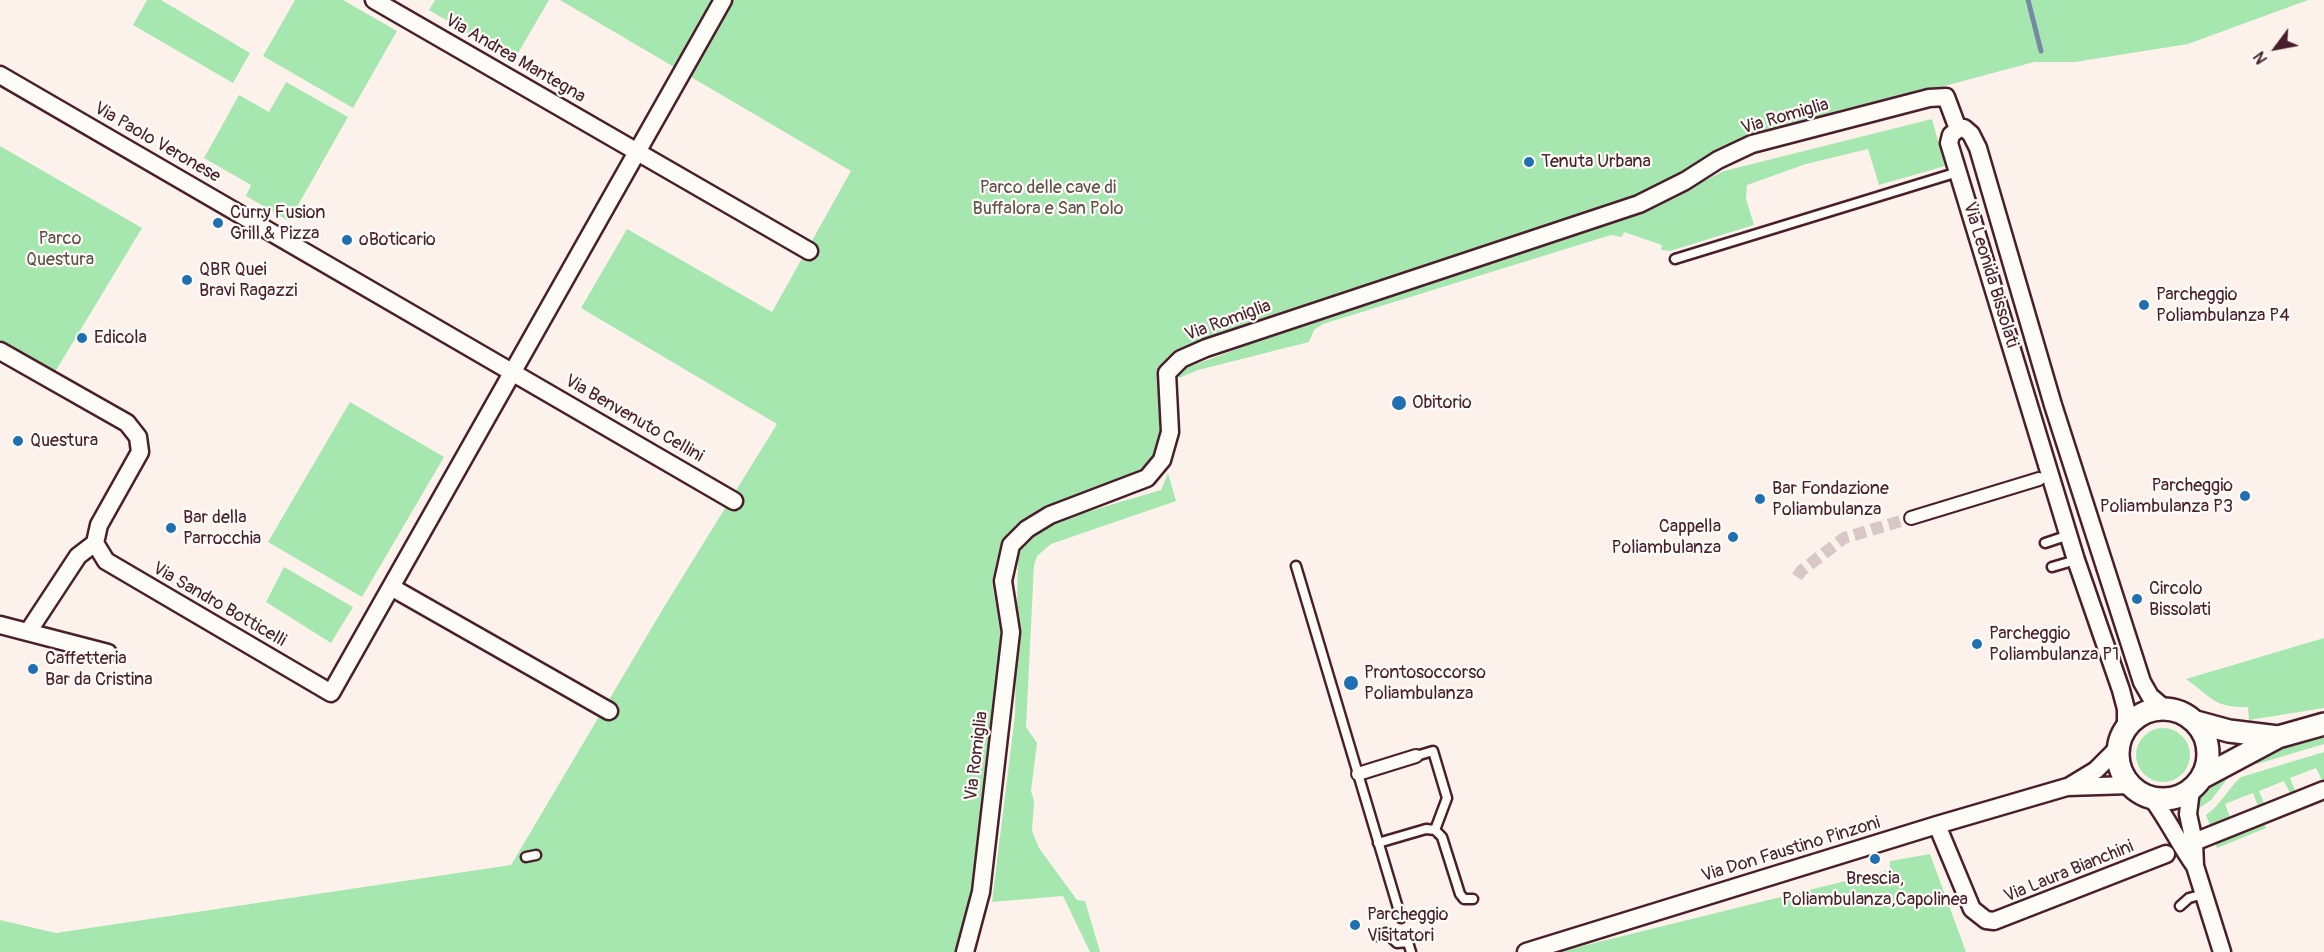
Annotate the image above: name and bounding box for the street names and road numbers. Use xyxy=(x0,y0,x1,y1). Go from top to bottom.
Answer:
street label: Via Andrea Mantegna xyxy=(441,10,589,108)
street label: Via Romiglia xyxy=(1739,94,1831,140)
street label: Via Paolo Veronese xyxy=(90,98,224,188)
street label: Via Leonida Bissolati xyxy=(1958,200,2022,350)
street label: Via Romiglia xyxy=(1182,295,1274,347)
street label: Via Benvenuto Cellini xyxy=(561,370,707,468)
street label: Via Sandro Botticelli xyxy=(148,558,290,652)
street label: Via Romiglia xyxy=(961,710,993,802)
street label: Via Don Faustino Pinzoni xyxy=(1699,813,1883,887)
street label: Via Laura Bianchini xyxy=(2001,836,2137,908)

